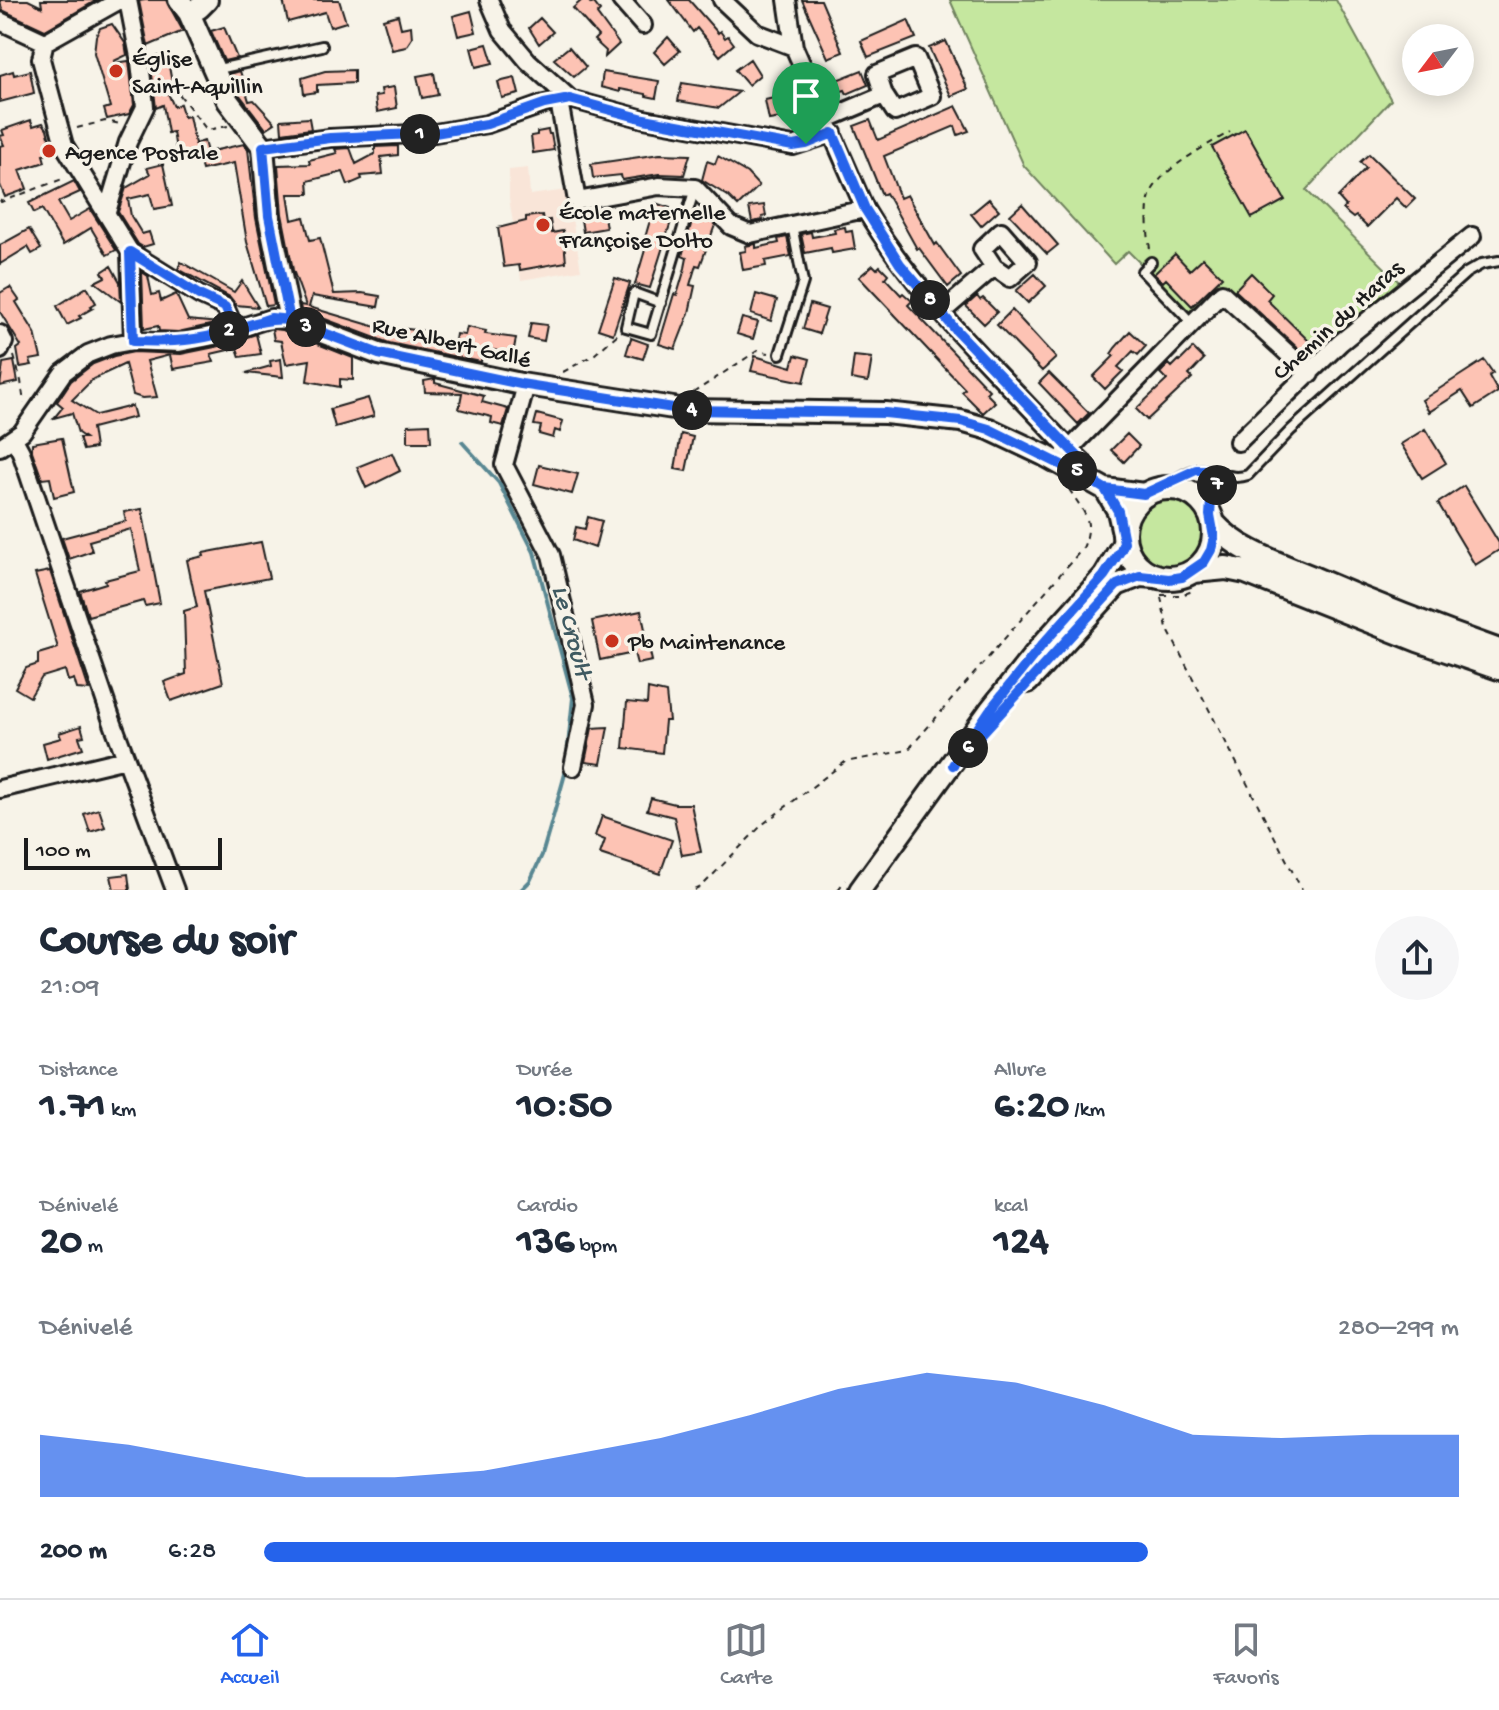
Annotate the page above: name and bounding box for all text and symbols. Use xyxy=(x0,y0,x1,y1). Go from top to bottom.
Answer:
north arrow xyxy=(1402,24,1474,96)
map controls xyxy=(1402,24,1474,96)
place label: Église Saint-Aquillin xyxy=(132,46,263,103)
marker: Église Saint-Aquillin xyxy=(107,62,125,80)
pin xyxy=(772,62,840,144)
icon: arrive xyxy=(784,74,828,118)
pin: 1 xyxy=(400,114,440,154)
text: 1 xyxy=(416,121,424,147)
place label: Agence Postale xyxy=(65,140,219,169)
marker: Agence Postale xyxy=(40,142,58,160)
place label: École maternelle Françoise Dolto xyxy=(558,200,726,257)
marker: École maternelle Françoise Dolto xyxy=(534,216,552,234)
street label: Chemin du Haras xyxy=(1268,254,1412,388)
pin: 8 xyxy=(910,280,950,320)
text: 8 xyxy=(924,287,936,313)
pin: 3 xyxy=(286,307,326,347)
pin: 2 xyxy=(209,311,249,351)
street label: Rue Albert Gallé xyxy=(369,312,534,377)
text: 3 xyxy=(300,314,312,340)
text: 2 xyxy=(224,318,234,344)
pin: 4 xyxy=(672,390,712,430)
text: 4 xyxy=(687,397,697,423)
pin: 5 xyxy=(1057,451,1097,491)
text: 5 xyxy=(1071,458,1083,484)
pin: 7 xyxy=(1197,465,1237,505)
text: 7 xyxy=(1211,472,1223,498)
water label: Le Croult xyxy=(542,583,598,686)
place label: Pb Maintenance xyxy=(627,630,786,659)
marker: Pb Maintenance xyxy=(603,632,621,650)
pin: 6 xyxy=(948,728,988,768)
text: 6 xyxy=(962,735,974,761)
scale bar xyxy=(24,834,222,870)
text: 100 m xyxy=(36,839,91,865)
button: share xyxy=(1375,916,1459,1000)
text: Course du soir xyxy=(40,917,293,969)
text: 21:09 xyxy=(40,973,99,1004)
text: Distance xyxy=(40,1058,118,1084)
text: Durée xyxy=(517,1058,572,1084)
text: Allure xyxy=(994,1058,1046,1084)
text: 1.71 xyxy=(40,1084,106,1131)
text: 10:50 xyxy=(517,1084,612,1131)
text: 6:20 xyxy=(994,1084,1069,1131)
text: km xyxy=(106,1098,136,1124)
text: /km xyxy=(1069,1098,1105,1124)
text: Dénivelé xyxy=(40,1194,118,1220)
text: Cardio xyxy=(517,1194,578,1220)
text: kcal xyxy=(994,1194,1028,1220)
text: 20 xyxy=(40,1220,82,1267)
text: 136 xyxy=(517,1220,574,1267)
text: 124 xyxy=(994,1220,1049,1267)
text: m xyxy=(82,1234,103,1260)
text: bpm xyxy=(574,1234,617,1260)
text: Dénivelé xyxy=(40,1314,132,1345)
text: 280–299 m xyxy=(1338,1314,1459,1345)
text: 200 m xyxy=(40,1537,107,1568)
text: 6:28 xyxy=(168,1537,216,1568)
tab: Accueil xyxy=(220,1618,280,1692)
tab: Carte xyxy=(720,1618,773,1692)
tab: Favoris xyxy=(1213,1618,1279,1692)

